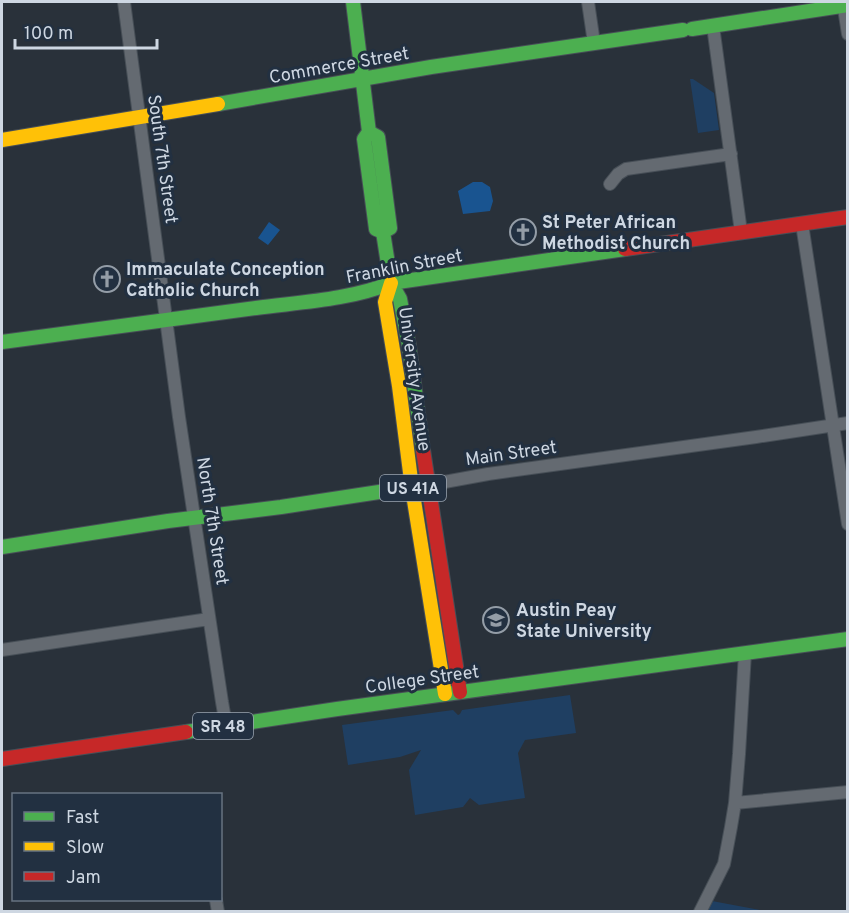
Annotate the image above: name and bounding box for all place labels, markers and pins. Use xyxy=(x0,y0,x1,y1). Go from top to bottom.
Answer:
place label: St Peter African Methodist Church xyxy=(542,212,690,256)
church icon: St Peter African Methodist Church xyxy=(508,217,538,247)
place label: Immaculate Conception Catholic Church xyxy=(126,259,325,303)
church icon: Immaculate Conception Catholic Church xyxy=(92,264,122,294)
place label: Austin Peay State University xyxy=(516,600,652,644)
school or university icon: Austin Peay State University xyxy=(481,605,511,635)

